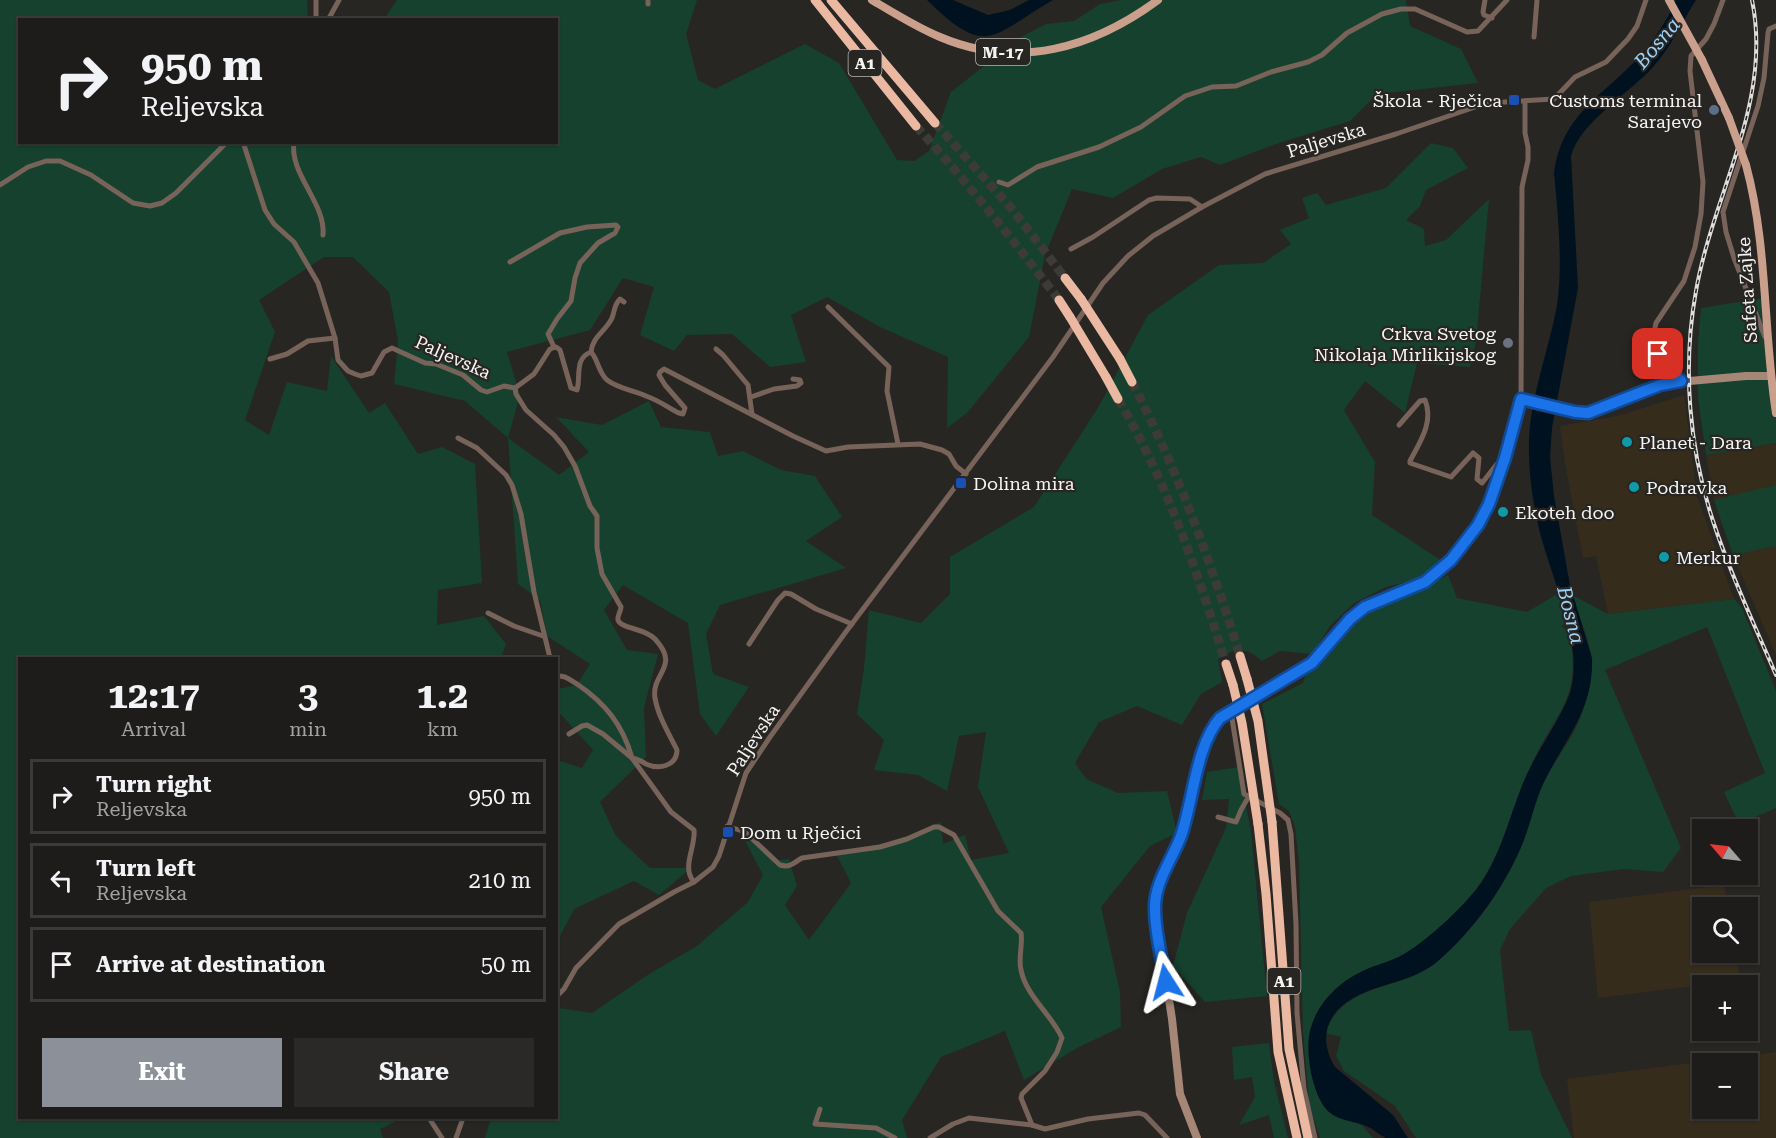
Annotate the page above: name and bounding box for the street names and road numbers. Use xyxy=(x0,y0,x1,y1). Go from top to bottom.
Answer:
road number: M-17 xyxy=(976,39,1030,65)
road number: A1 xyxy=(848,50,882,76)
street label: Paljevska xyxy=(1284,118,1368,162)
street label: Safeta Zajke xyxy=(1733,236,1761,344)
street label: Paljevska xyxy=(412,331,494,383)
street label: Paljevska xyxy=(722,700,784,780)
road number: A1 xyxy=(1268,968,1300,994)

